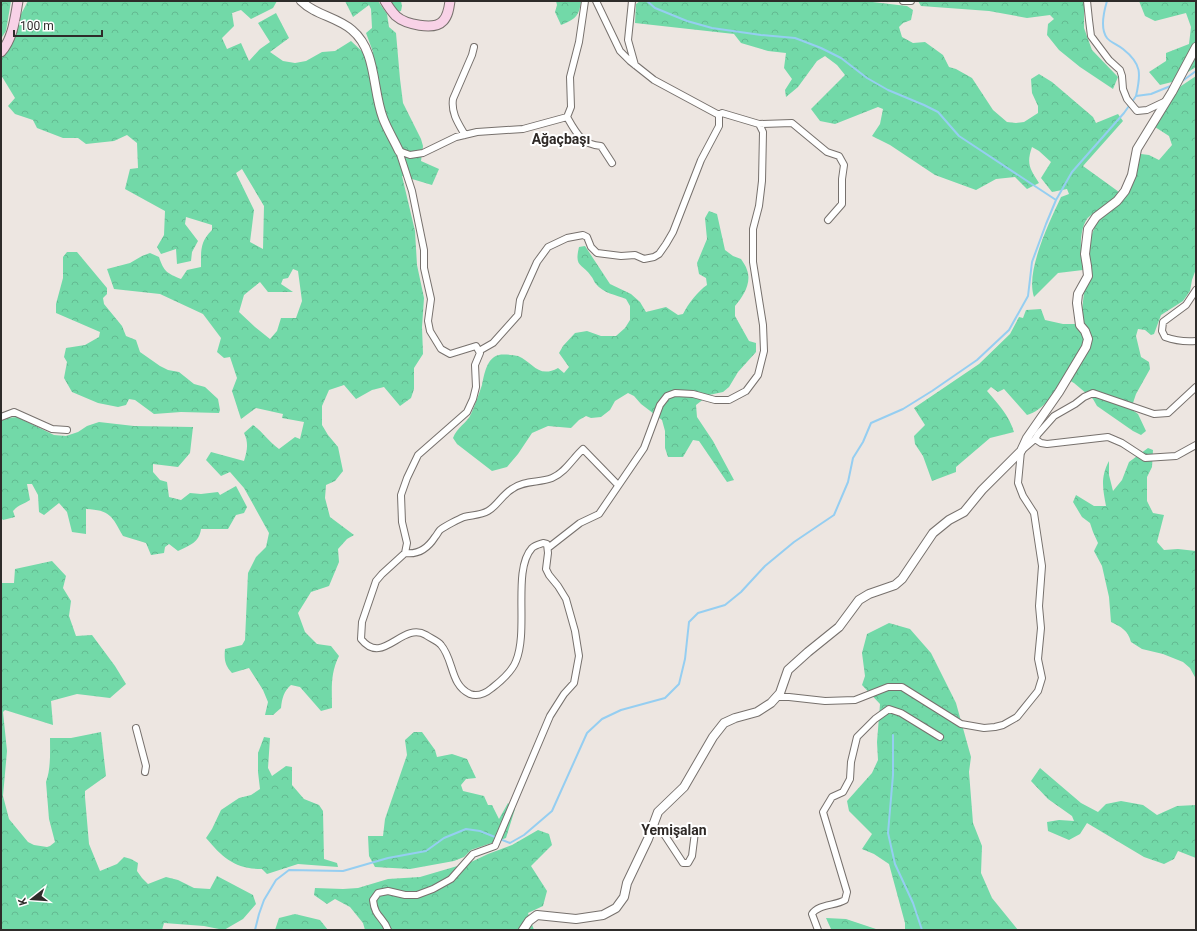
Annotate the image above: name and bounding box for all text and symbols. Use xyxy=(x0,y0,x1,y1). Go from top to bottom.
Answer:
scale bar xyxy=(14,12,102,38)
text: 100 m xyxy=(20,19,54,33)
district label: Ağaçbaşı xyxy=(532,131,590,147)
district label: Yemişalan xyxy=(641,822,707,838)
north arrow xyxy=(12,879,52,919)
text: K xyxy=(15,896,30,907)

